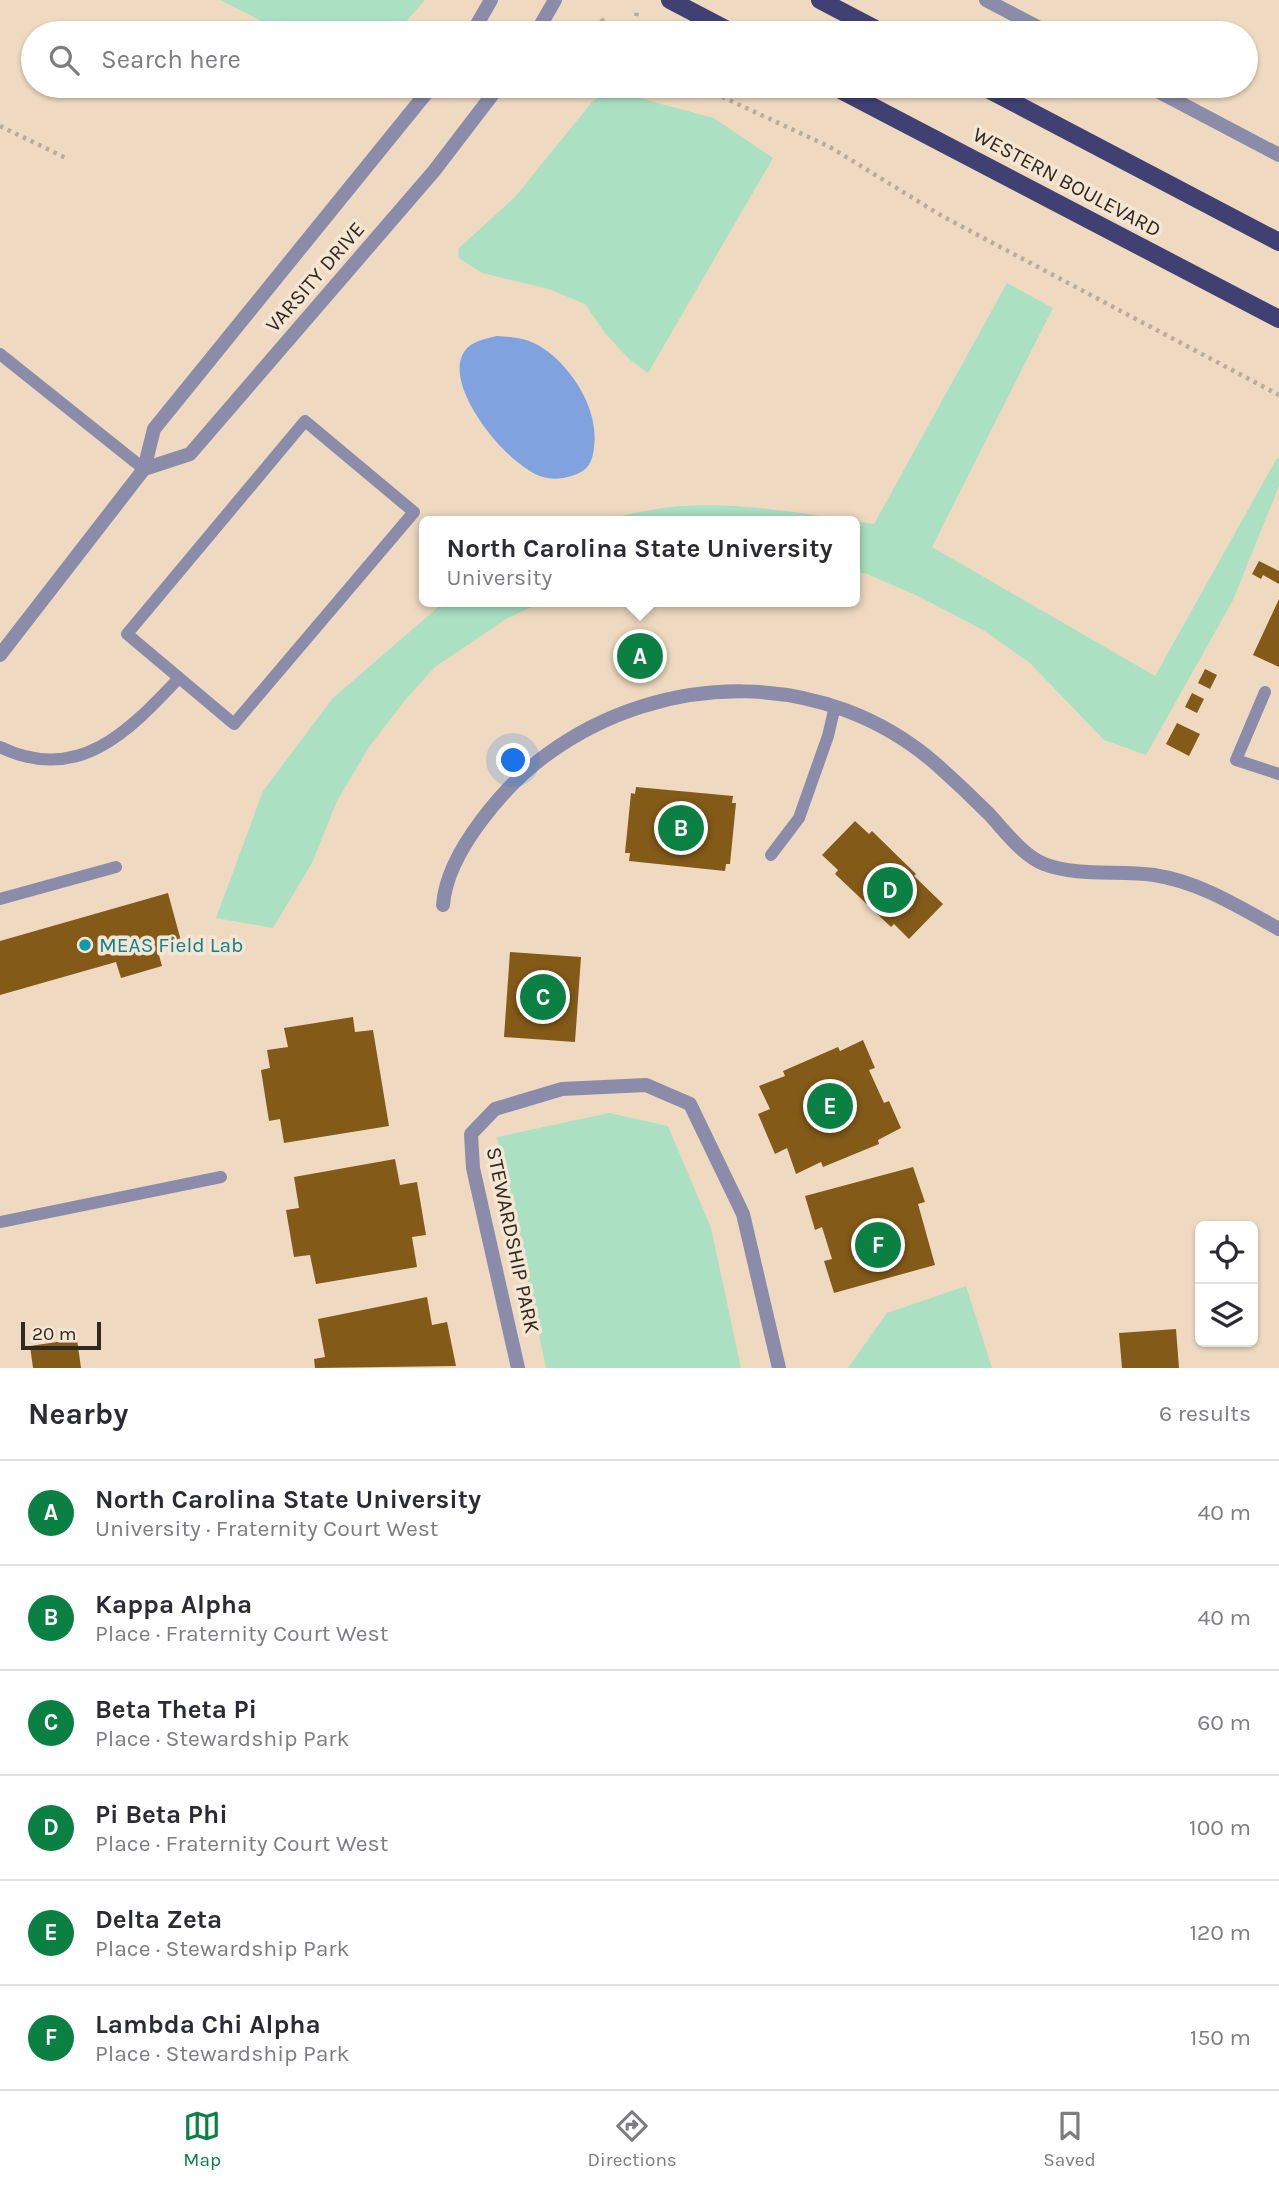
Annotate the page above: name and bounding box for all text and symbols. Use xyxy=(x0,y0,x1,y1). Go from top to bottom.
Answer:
search box xyxy=(21,21,1258,98)
icon: search xyxy=(45,41,83,79)
text: Search here xyxy=(101,44,241,75)
street label: WESTERN BOULEVARD xyxy=(969,122,1165,242)
street label: VARSITY DRIVE xyxy=(261,217,369,337)
popup xyxy=(419,516,860,607)
text: North Carolina State University xyxy=(446,533,833,564)
text: University xyxy=(446,564,552,591)
pin: A xyxy=(617,630,663,682)
your location xyxy=(496,743,530,777)
pin: B xyxy=(658,802,704,854)
pin: D xyxy=(867,864,913,916)
place label: MEAS Field Lab xyxy=(99,933,244,957)
marker: MEAS Field Lab xyxy=(77,937,93,953)
pin: C xyxy=(520,971,566,1023)
pin: E xyxy=(807,1080,853,1132)
street label: STEWARDSHIP PARK xyxy=(482,1145,544,1335)
pin: F xyxy=(855,1219,901,1271)
map controls xyxy=(1195,1221,1258,1347)
button: locate xyxy=(1195,1221,1258,1284)
button: layers xyxy=(1195,1284,1258,1347)
scale bar xyxy=(21,1319,102,1351)
text: 20 m xyxy=(32,1323,77,1345)
text: Nearby xyxy=(28,1396,128,1432)
text: 6 results xyxy=(1159,1400,1251,1427)
text: North Carolina State University xyxy=(95,1484,481,1515)
text: A xyxy=(44,1499,58,1526)
text: 40 m xyxy=(1198,1499,1251,1526)
text: University · Fraternity Court West xyxy=(95,1515,439,1542)
text: Kappa Alpha xyxy=(95,1589,252,1620)
text: B xyxy=(44,1604,58,1631)
text: 40 m xyxy=(1198,1604,1251,1631)
text: Place · Fraternity Court West xyxy=(95,1620,388,1647)
text: Beta Theta Pi xyxy=(95,1694,257,1725)
text: C xyxy=(44,1709,58,1736)
text: 60 m xyxy=(1197,1709,1251,1736)
text: Place · Stewardship Park xyxy=(95,1725,350,1752)
text: Pi Beta Phi xyxy=(95,1799,228,1830)
text: D xyxy=(43,1814,59,1841)
text: 100 m xyxy=(1189,1814,1251,1841)
text: Place · Fraternity Court West xyxy=(95,1830,388,1857)
text: Delta Zeta xyxy=(95,1904,222,1935)
text: E xyxy=(44,1919,58,1946)
text: 120 m xyxy=(1189,1919,1251,1946)
text: Place · Stewardship Park xyxy=(95,1935,350,1962)
text: Lambda Chi Alpha xyxy=(95,2009,321,2040)
text: F xyxy=(45,2024,57,2051)
text: 150 m xyxy=(1190,2024,1251,2051)
text: Place · Stewardship Park xyxy=(95,2040,350,2067)
tab: Map xyxy=(183,2107,221,2171)
tab: Directions xyxy=(588,2107,677,2171)
tab: Saved xyxy=(1043,2107,1096,2171)

